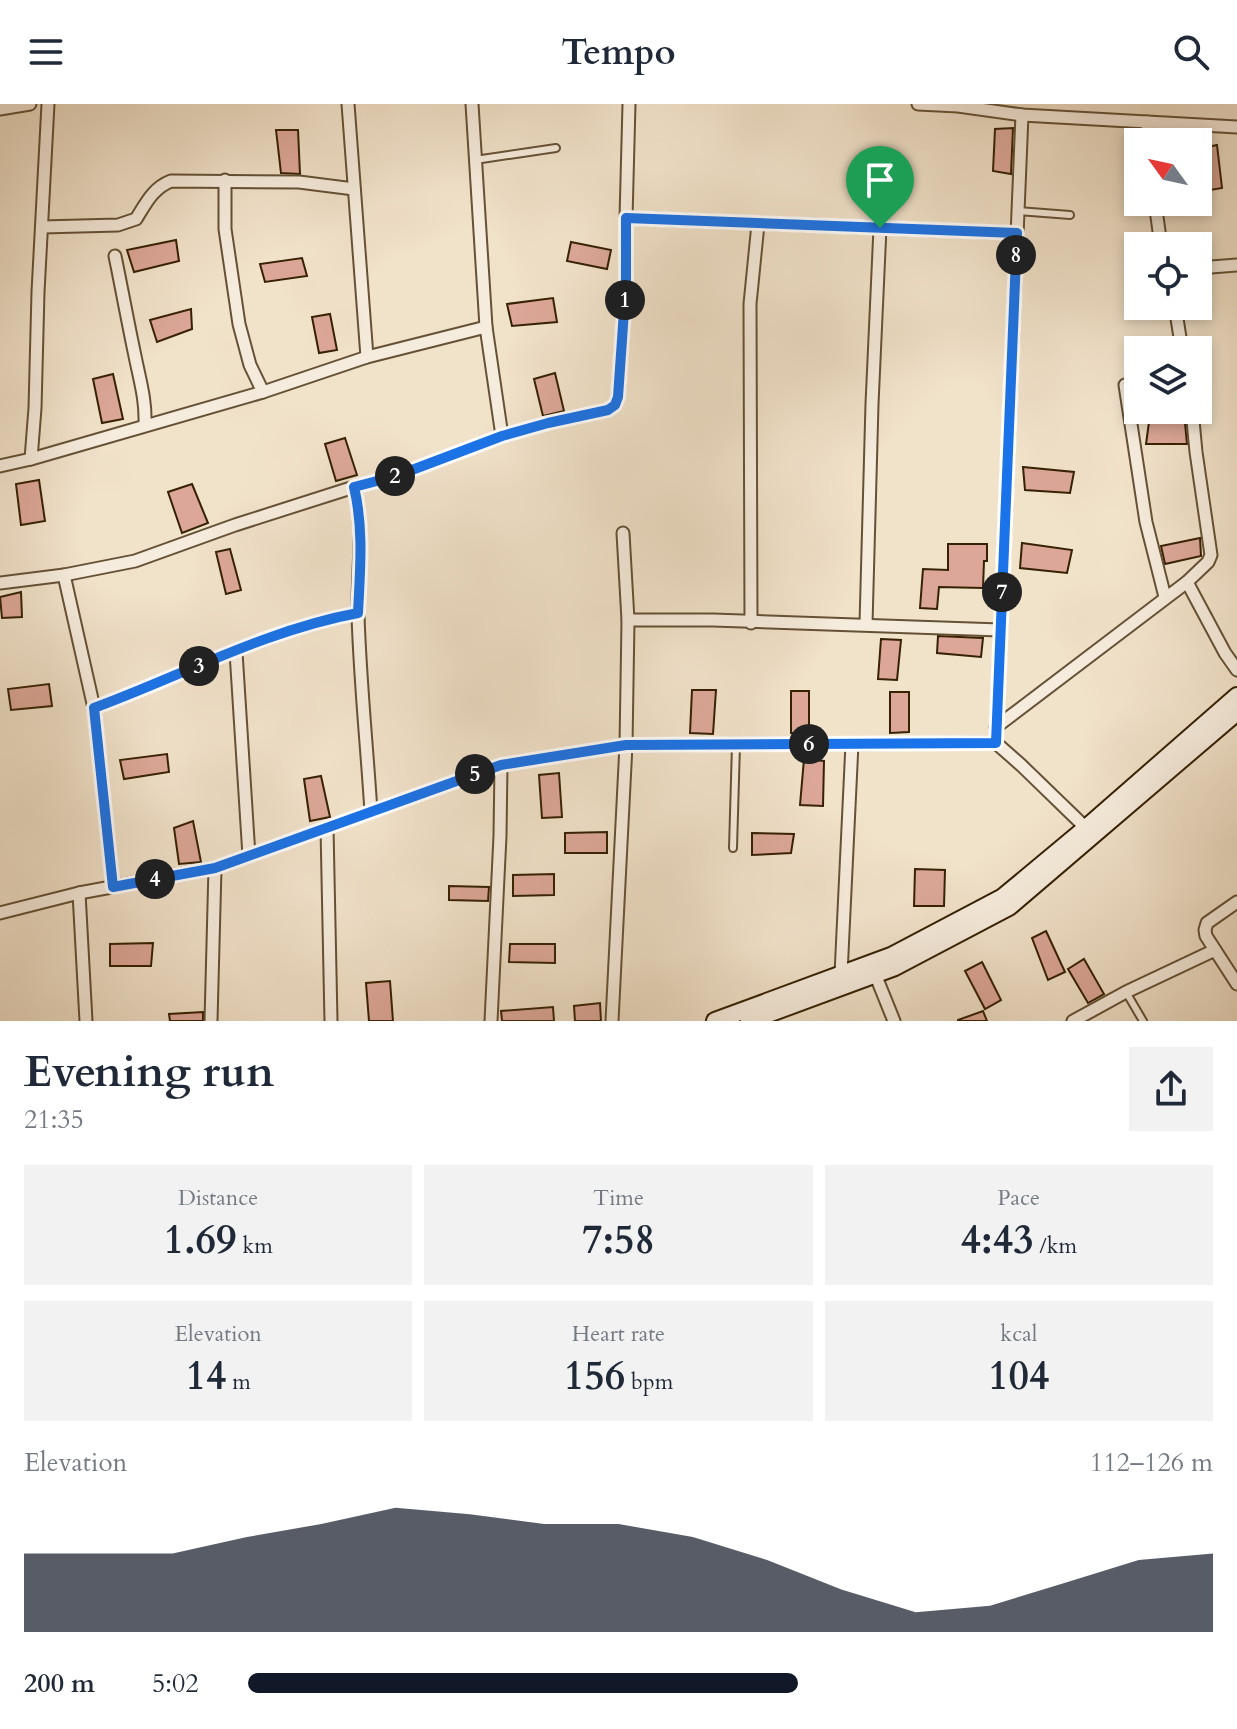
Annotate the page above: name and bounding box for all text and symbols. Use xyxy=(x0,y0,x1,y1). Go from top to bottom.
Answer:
text: Tempo xyxy=(561,28,676,77)
icon: menu xyxy=(24,30,68,74)
icon: search xyxy=(1169,30,1213,74)
north arrow xyxy=(1124,128,1212,216)
map controls xyxy=(1124,128,1212,424)
pin xyxy=(846,146,914,228)
icon: arrive xyxy=(858,158,902,202)
button: locate xyxy=(1124,232,1212,320)
pin: 8 xyxy=(996,235,1036,275)
text: 8 xyxy=(1010,240,1022,270)
pin: 1 xyxy=(605,280,645,320)
text: 1 xyxy=(619,285,631,315)
button: layers xyxy=(1124,336,1212,424)
pin: 2 xyxy=(375,456,415,496)
text: 2 xyxy=(389,461,401,491)
pin: 7 xyxy=(982,572,1022,612)
text: 7 xyxy=(996,577,1008,607)
pin: 3 xyxy=(179,646,219,686)
text: 3 xyxy=(193,651,205,681)
pin: 6 xyxy=(789,724,829,764)
text: 6 xyxy=(803,729,815,759)
pin: 5 xyxy=(455,754,495,794)
text: 5 xyxy=(469,759,481,789)
pin: 4 xyxy=(135,859,175,899)
text: 4 xyxy=(149,864,161,894)
text: Evening run xyxy=(24,1042,274,1102)
button: share xyxy=(1129,1047,1213,1131)
text: 21:35 xyxy=(24,1102,84,1137)
text: Distance xyxy=(178,1183,258,1213)
text: Time xyxy=(593,1183,644,1213)
text: Pace xyxy=(998,1183,1040,1213)
text: 1.69 xyxy=(163,1213,237,1268)
text: 7:58 xyxy=(582,1213,655,1268)
text: 4:43 xyxy=(961,1213,1034,1268)
text: km xyxy=(237,1231,273,1261)
text: /km xyxy=(1034,1231,1077,1261)
text: Elevation xyxy=(174,1319,262,1349)
text: Heart rate xyxy=(572,1319,665,1349)
text: kcal xyxy=(1000,1319,1037,1349)
text: 14 xyxy=(185,1349,226,1404)
text: 156 xyxy=(564,1349,625,1404)
text: 104 xyxy=(988,1349,1050,1404)
text: m xyxy=(226,1367,251,1397)
text: bpm xyxy=(625,1367,673,1397)
text: Elevation xyxy=(24,1445,127,1480)
text: 112–126 m xyxy=(1090,1445,1213,1480)
text: 200 m xyxy=(24,1666,95,1701)
text: 5:02 xyxy=(152,1666,199,1701)

